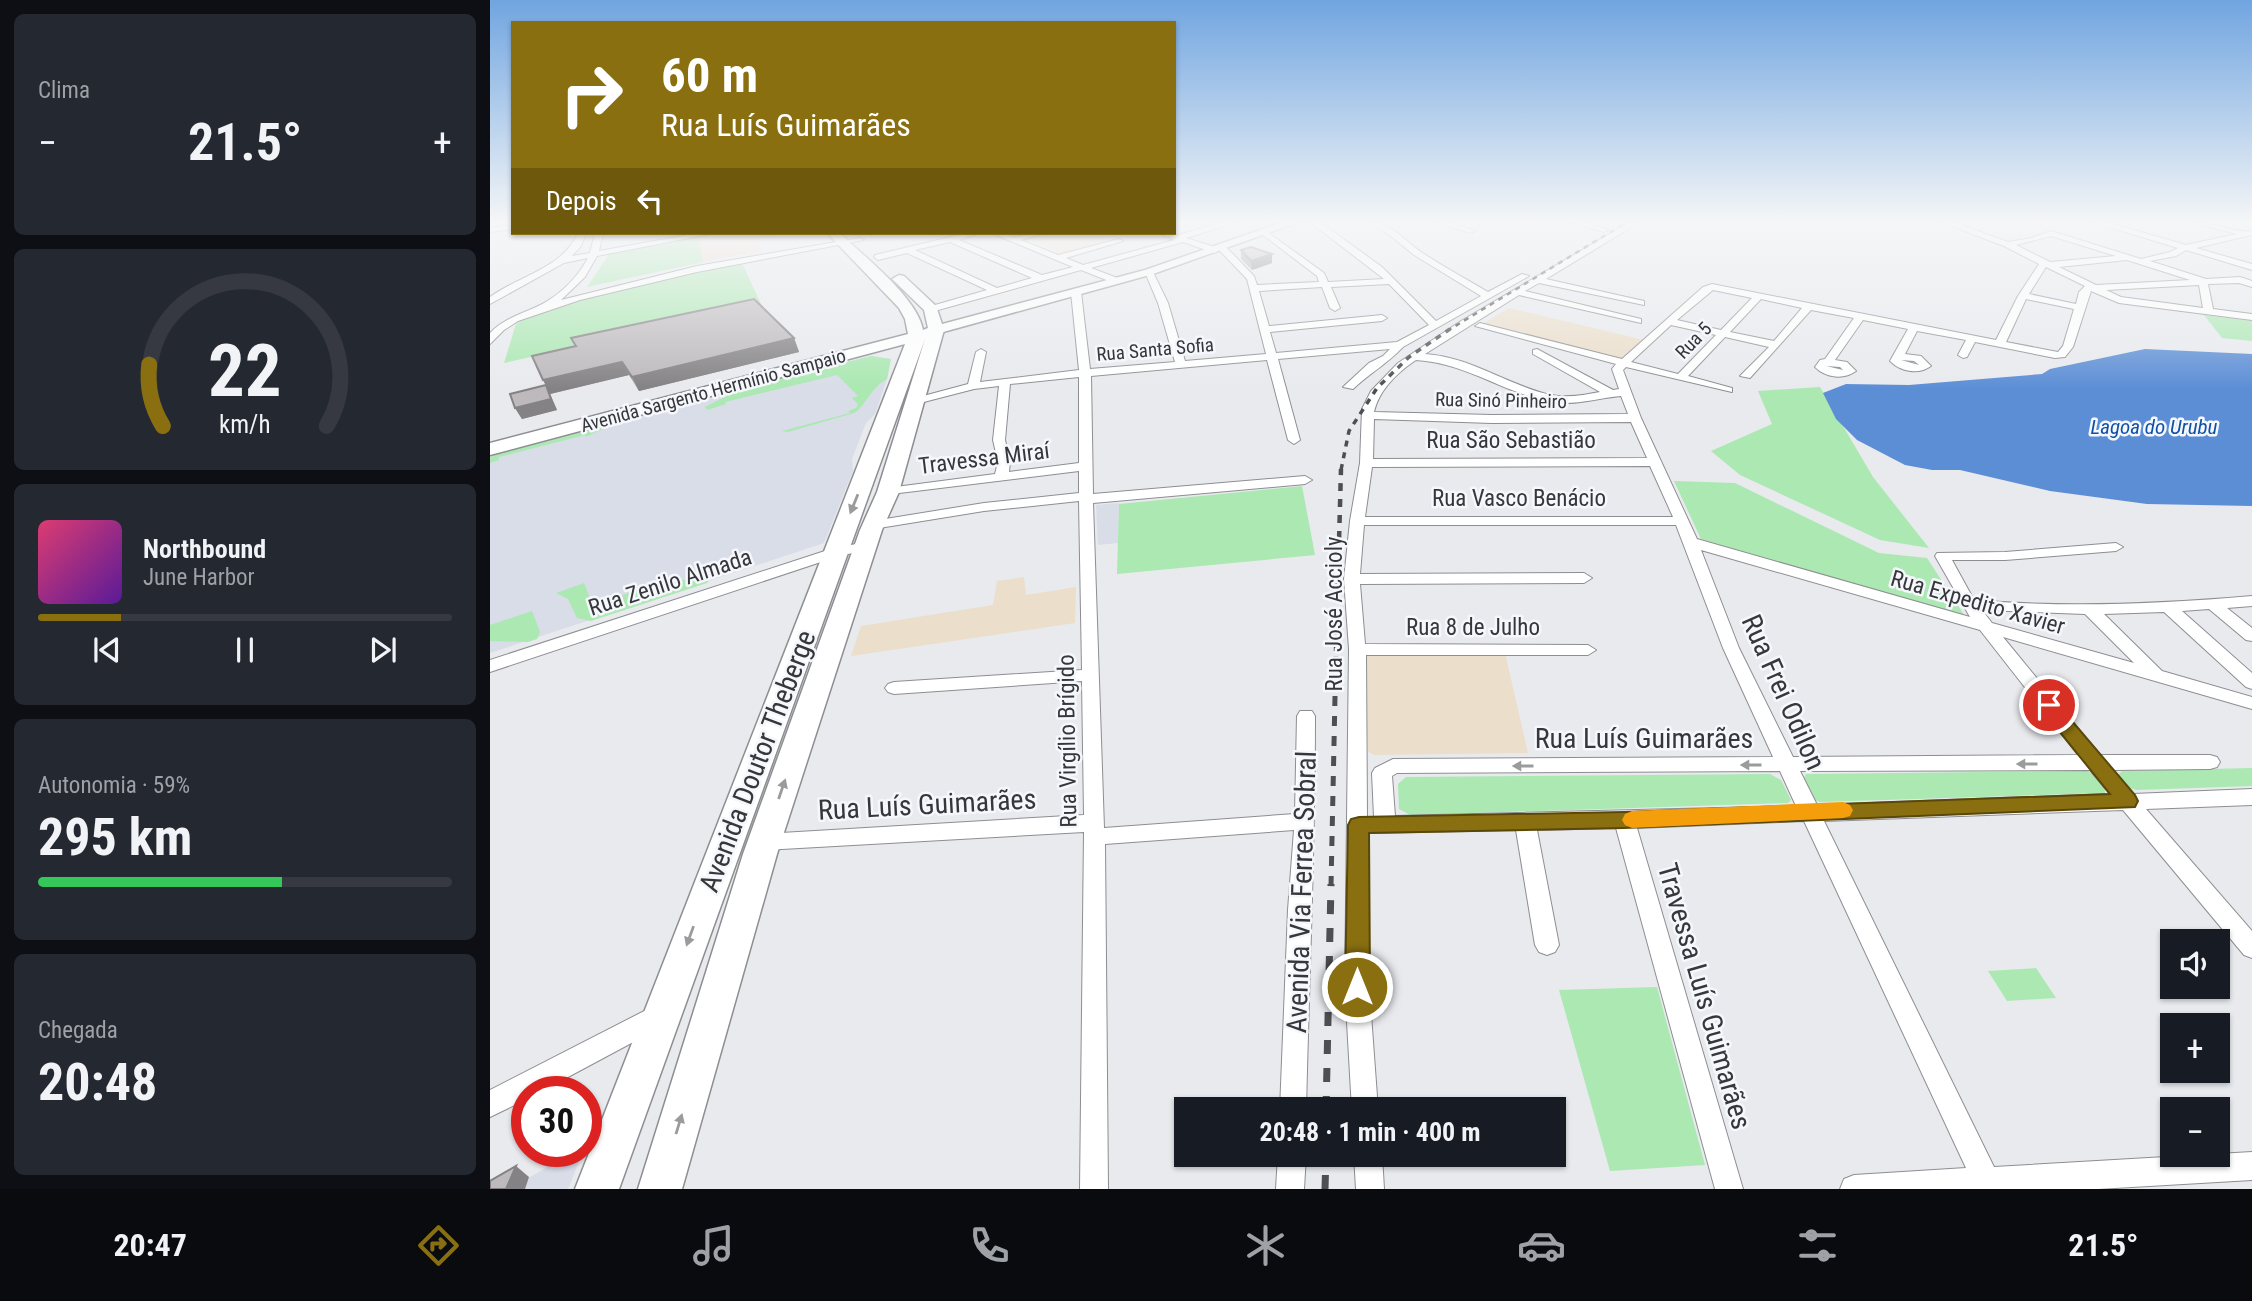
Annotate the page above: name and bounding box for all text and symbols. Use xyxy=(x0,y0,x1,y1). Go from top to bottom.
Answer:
text: 60 m xyxy=(661,47,758,104)
icon: right xyxy=(546,49,637,140)
text: Clima xyxy=(38,77,90,104)
text: Rua Luís Guimarães xyxy=(661,106,911,144)
text: 21.5° xyxy=(188,112,302,173)
text: − xyxy=(38,121,57,165)
text: + xyxy=(433,121,452,165)
icon: left xyxy=(631,182,669,220)
text: Depois xyxy=(546,186,617,216)
street label: Rua 5 xyxy=(1670,317,1716,363)
text: 22 xyxy=(208,328,282,414)
street label: Rua Santa Sofia xyxy=(1095,333,1215,366)
street label: Avenida Sargento Hermínio Sampaio xyxy=(578,344,848,437)
street label: Rua Sinó Pinheiro xyxy=(1435,388,1567,413)
text: km/h xyxy=(219,409,271,438)
water label: Lagoa do Urubu xyxy=(2091,415,2218,439)
street label: Rua São Sebastião xyxy=(1426,427,1596,454)
street label: Travessa Miraí xyxy=(917,437,1053,480)
street label: Rua Vasco Benácio xyxy=(1432,485,1606,512)
one-way arrow xyxy=(848,494,859,515)
text: Northbound xyxy=(143,534,266,564)
street label: Rua José Accioly xyxy=(1321,536,1348,692)
street label: Rua Zenilo Almada xyxy=(585,543,755,622)
text: June Harbor xyxy=(143,564,255,591)
street label: Rua Expedito Xavier xyxy=(1888,565,2068,640)
street label: Rua Frei Odilon xyxy=(1735,609,1833,775)
street label: Rua 8 de Julho xyxy=(1406,614,1540,641)
street label: Avenida Doutor Theberge xyxy=(692,626,823,897)
icon: previous xyxy=(88,631,126,669)
icon: pause xyxy=(226,631,264,669)
icon: next xyxy=(364,631,402,669)
street label: Rua Virgílio Brígido xyxy=(1052,654,1083,828)
pin xyxy=(2019,675,2079,735)
icon: arrive xyxy=(2030,686,2068,724)
street label: Rua Luís Guimarães xyxy=(1535,722,1753,755)
street label: Avenida Via Ferrea Sobral xyxy=(1280,750,1323,1034)
one-way arrow xyxy=(2016,758,2038,770)
one-way arrow xyxy=(1739,759,1761,771)
one-way arrow xyxy=(1512,760,1534,772)
text: Autonomia · 59% xyxy=(38,772,190,799)
one-way arrow xyxy=(777,779,788,800)
street label: Rua Luís Guimarães xyxy=(817,782,1037,827)
text: 295 km xyxy=(38,807,192,868)
street label: Travessa Luís Guimarães xyxy=(1651,859,1758,1133)
one-way arrow xyxy=(685,926,696,947)
map controls xyxy=(2160,929,2230,1167)
button: sound xyxy=(2160,929,2230,999)
position arrow xyxy=(1320,950,1394,1024)
button: + xyxy=(2160,1013,2230,1083)
text: Chegada xyxy=(38,1017,118,1044)
text: 20:48 xyxy=(38,1052,157,1113)
speed limit sign: 30 xyxy=(511,1076,602,1167)
button: − xyxy=(2160,1097,2230,1167)
one-way arrow xyxy=(675,1113,685,1134)
text: 20:48 · 1 min · 400 m xyxy=(1260,1117,1480,1147)
icon: directions xyxy=(414,1221,463,1270)
icon: music xyxy=(689,1221,738,1270)
icon: phone xyxy=(965,1221,1014,1270)
icon: climate xyxy=(1241,1221,1290,1270)
icon: car xyxy=(1517,1221,1566,1270)
icon: filters xyxy=(1793,1221,1842,1270)
text: 20:47 xyxy=(113,1226,187,1264)
text: 21.5° xyxy=(2068,1226,2139,1264)

